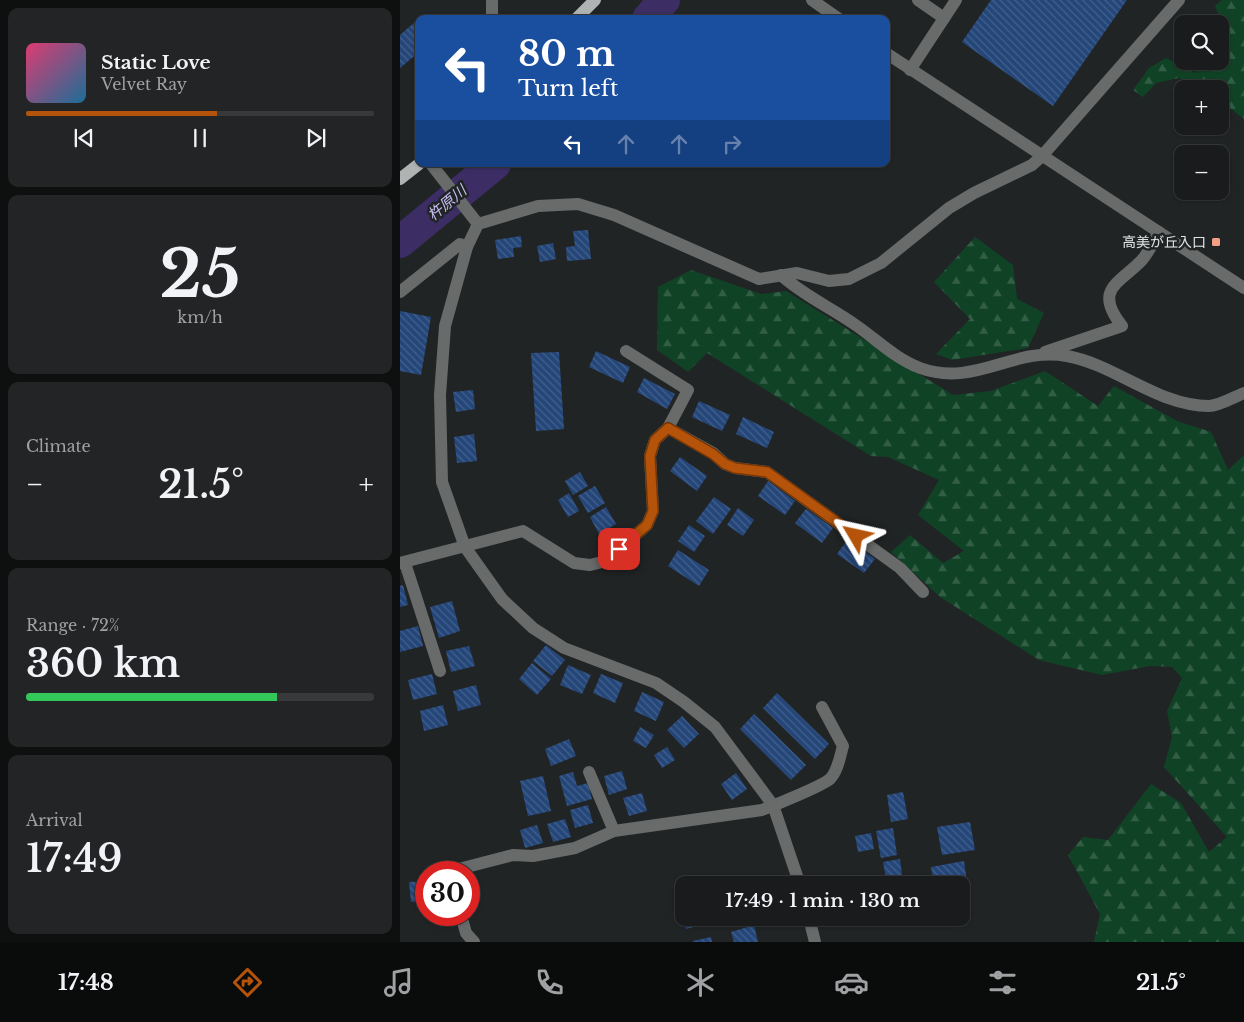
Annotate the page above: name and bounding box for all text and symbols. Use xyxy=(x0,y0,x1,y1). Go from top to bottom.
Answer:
map controls xyxy=(1174,15,1229,200)
button: search xyxy=(1174,15,1229,70)
text: 80 m xyxy=(518,32,615,75)
icon: left xyxy=(435,35,500,100)
text: Static Love xyxy=(101,51,211,74)
text: Velvet Ray xyxy=(101,74,187,94)
text: Turn left xyxy=(518,75,618,102)
button: + xyxy=(1174,80,1229,135)
icon: previous xyxy=(70,124,98,152)
icon: pause xyxy=(186,124,214,152)
icon: next xyxy=(302,124,330,152)
icon: left xyxy=(559,130,587,158)
icon: ahead xyxy=(612,130,640,158)
icon: ahead xyxy=(665,130,693,158)
icon: right xyxy=(718,130,746,158)
button: − xyxy=(1174,145,1229,200)
water label: 杵原川 xyxy=(423,180,472,224)
place label: 高美が丘入口 xyxy=(1122,233,1206,251)
text: 25 xyxy=(160,234,241,315)
marker: 高美が丘入口 xyxy=(1210,236,1222,248)
text: km/h xyxy=(177,307,223,327)
text: Climate xyxy=(26,436,91,456)
text: 21.5° xyxy=(158,461,244,508)
text: − xyxy=(26,467,44,502)
text: + xyxy=(359,467,374,502)
position arrow xyxy=(829,509,881,561)
pin xyxy=(598,528,640,570)
icon: arrive xyxy=(605,535,633,563)
text: Range · 72% xyxy=(26,615,120,635)
text: 360 km xyxy=(26,640,180,687)
text: Arrival xyxy=(26,810,83,830)
text: 17:49 xyxy=(26,835,122,882)
speed limit sign: 30 xyxy=(415,861,480,926)
text: 17:49 · 1 min · 130 m xyxy=(725,889,920,912)
icon: directions xyxy=(230,965,265,1000)
icon: music xyxy=(381,965,416,1000)
icon: phone xyxy=(532,965,567,1000)
icon: climate xyxy=(683,965,718,1000)
icon: car xyxy=(834,965,869,1000)
icon: filters xyxy=(985,965,1020,1000)
text: 17:48 xyxy=(58,969,114,996)
text: 21.5° xyxy=(1136,969,1186,996)

